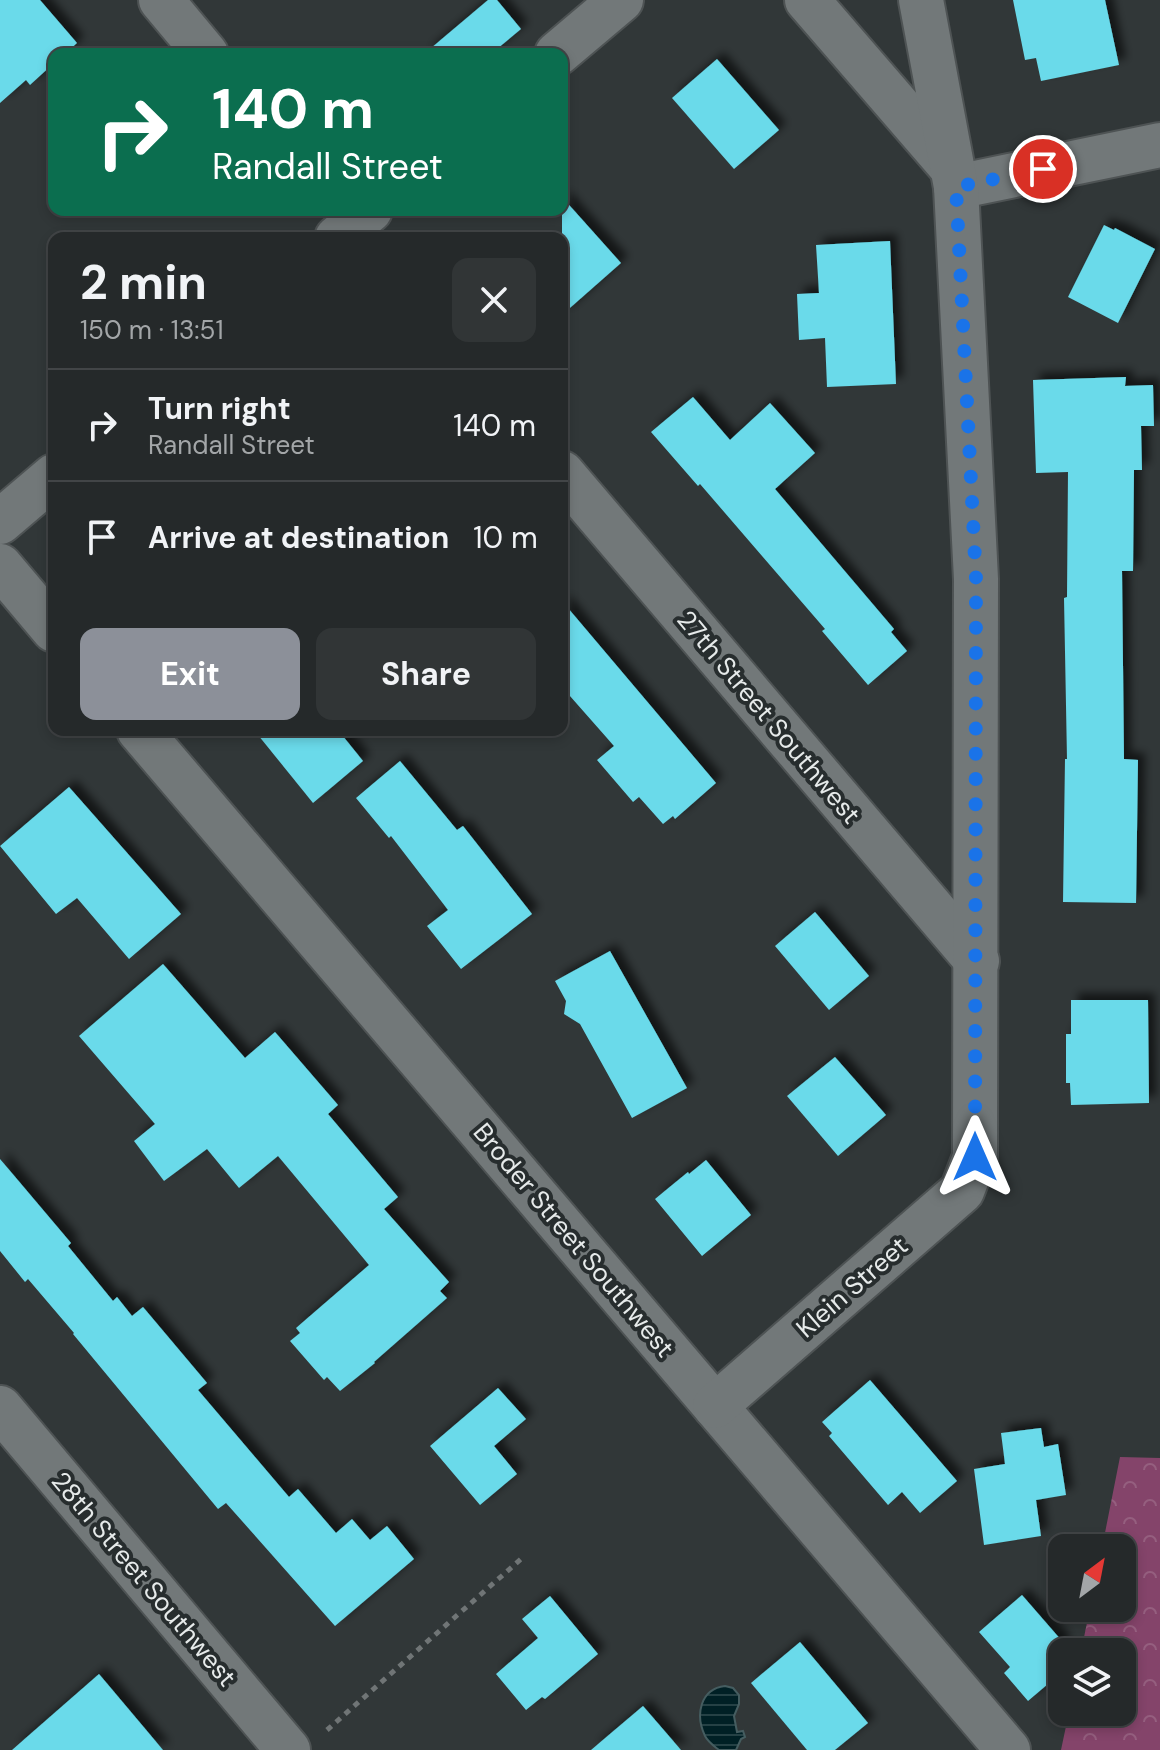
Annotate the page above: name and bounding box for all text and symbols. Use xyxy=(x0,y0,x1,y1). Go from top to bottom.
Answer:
text: 140 m xyxy=(212,72,374,145)
icon: right xyxy=(80,80,184,184)
pin xyxy=(1009,135,1077,203)
text: Randall Street xyxy=(212,143,443,190)
icon: arrive xyxy=(1021,147,1065,191)
text: 2 min xyxy=(80,251,207,314)
button: close xyxy=(452,258,536,342)
text: 150 m · 13:51 xyxy=(80,313,224,347)
text: Turn right xyxy=(148,389,291,428)
icon: right xyxy=(80,403,124,447)
text: 140 m xyxy=(453,406,536,445)
text: Randall Street xyxy=(148,428,315,462)
icon: arrive xyxy=(80,515,124,559)
text: Arrive at destination xyxy=(148,518,449,557)
text: 10 m xyxy=(473,518,538,557)
street label: 27th Street Southwest xyxy=(670,603,868,831)
button: Exit xyxy=(80,628,300,720)
button: Share xyxy=(316,628,536,720)
position arrow xyxy=(933,1115,1017,1199)
street label: Broder Street Southwest xyxy=(466,1116,682,1364)
street label: Klein Street xyxy=(789,1229,915,1345)
street label: 28th Street Southwest xyxy=(44,1465,244,1693)
north arrow xyxy=(1048,1534,1136,1622)
map controls xyxy=(1048,1534,1136,1726)
button: layers xyxy=(1048,1638,1136,1726)

